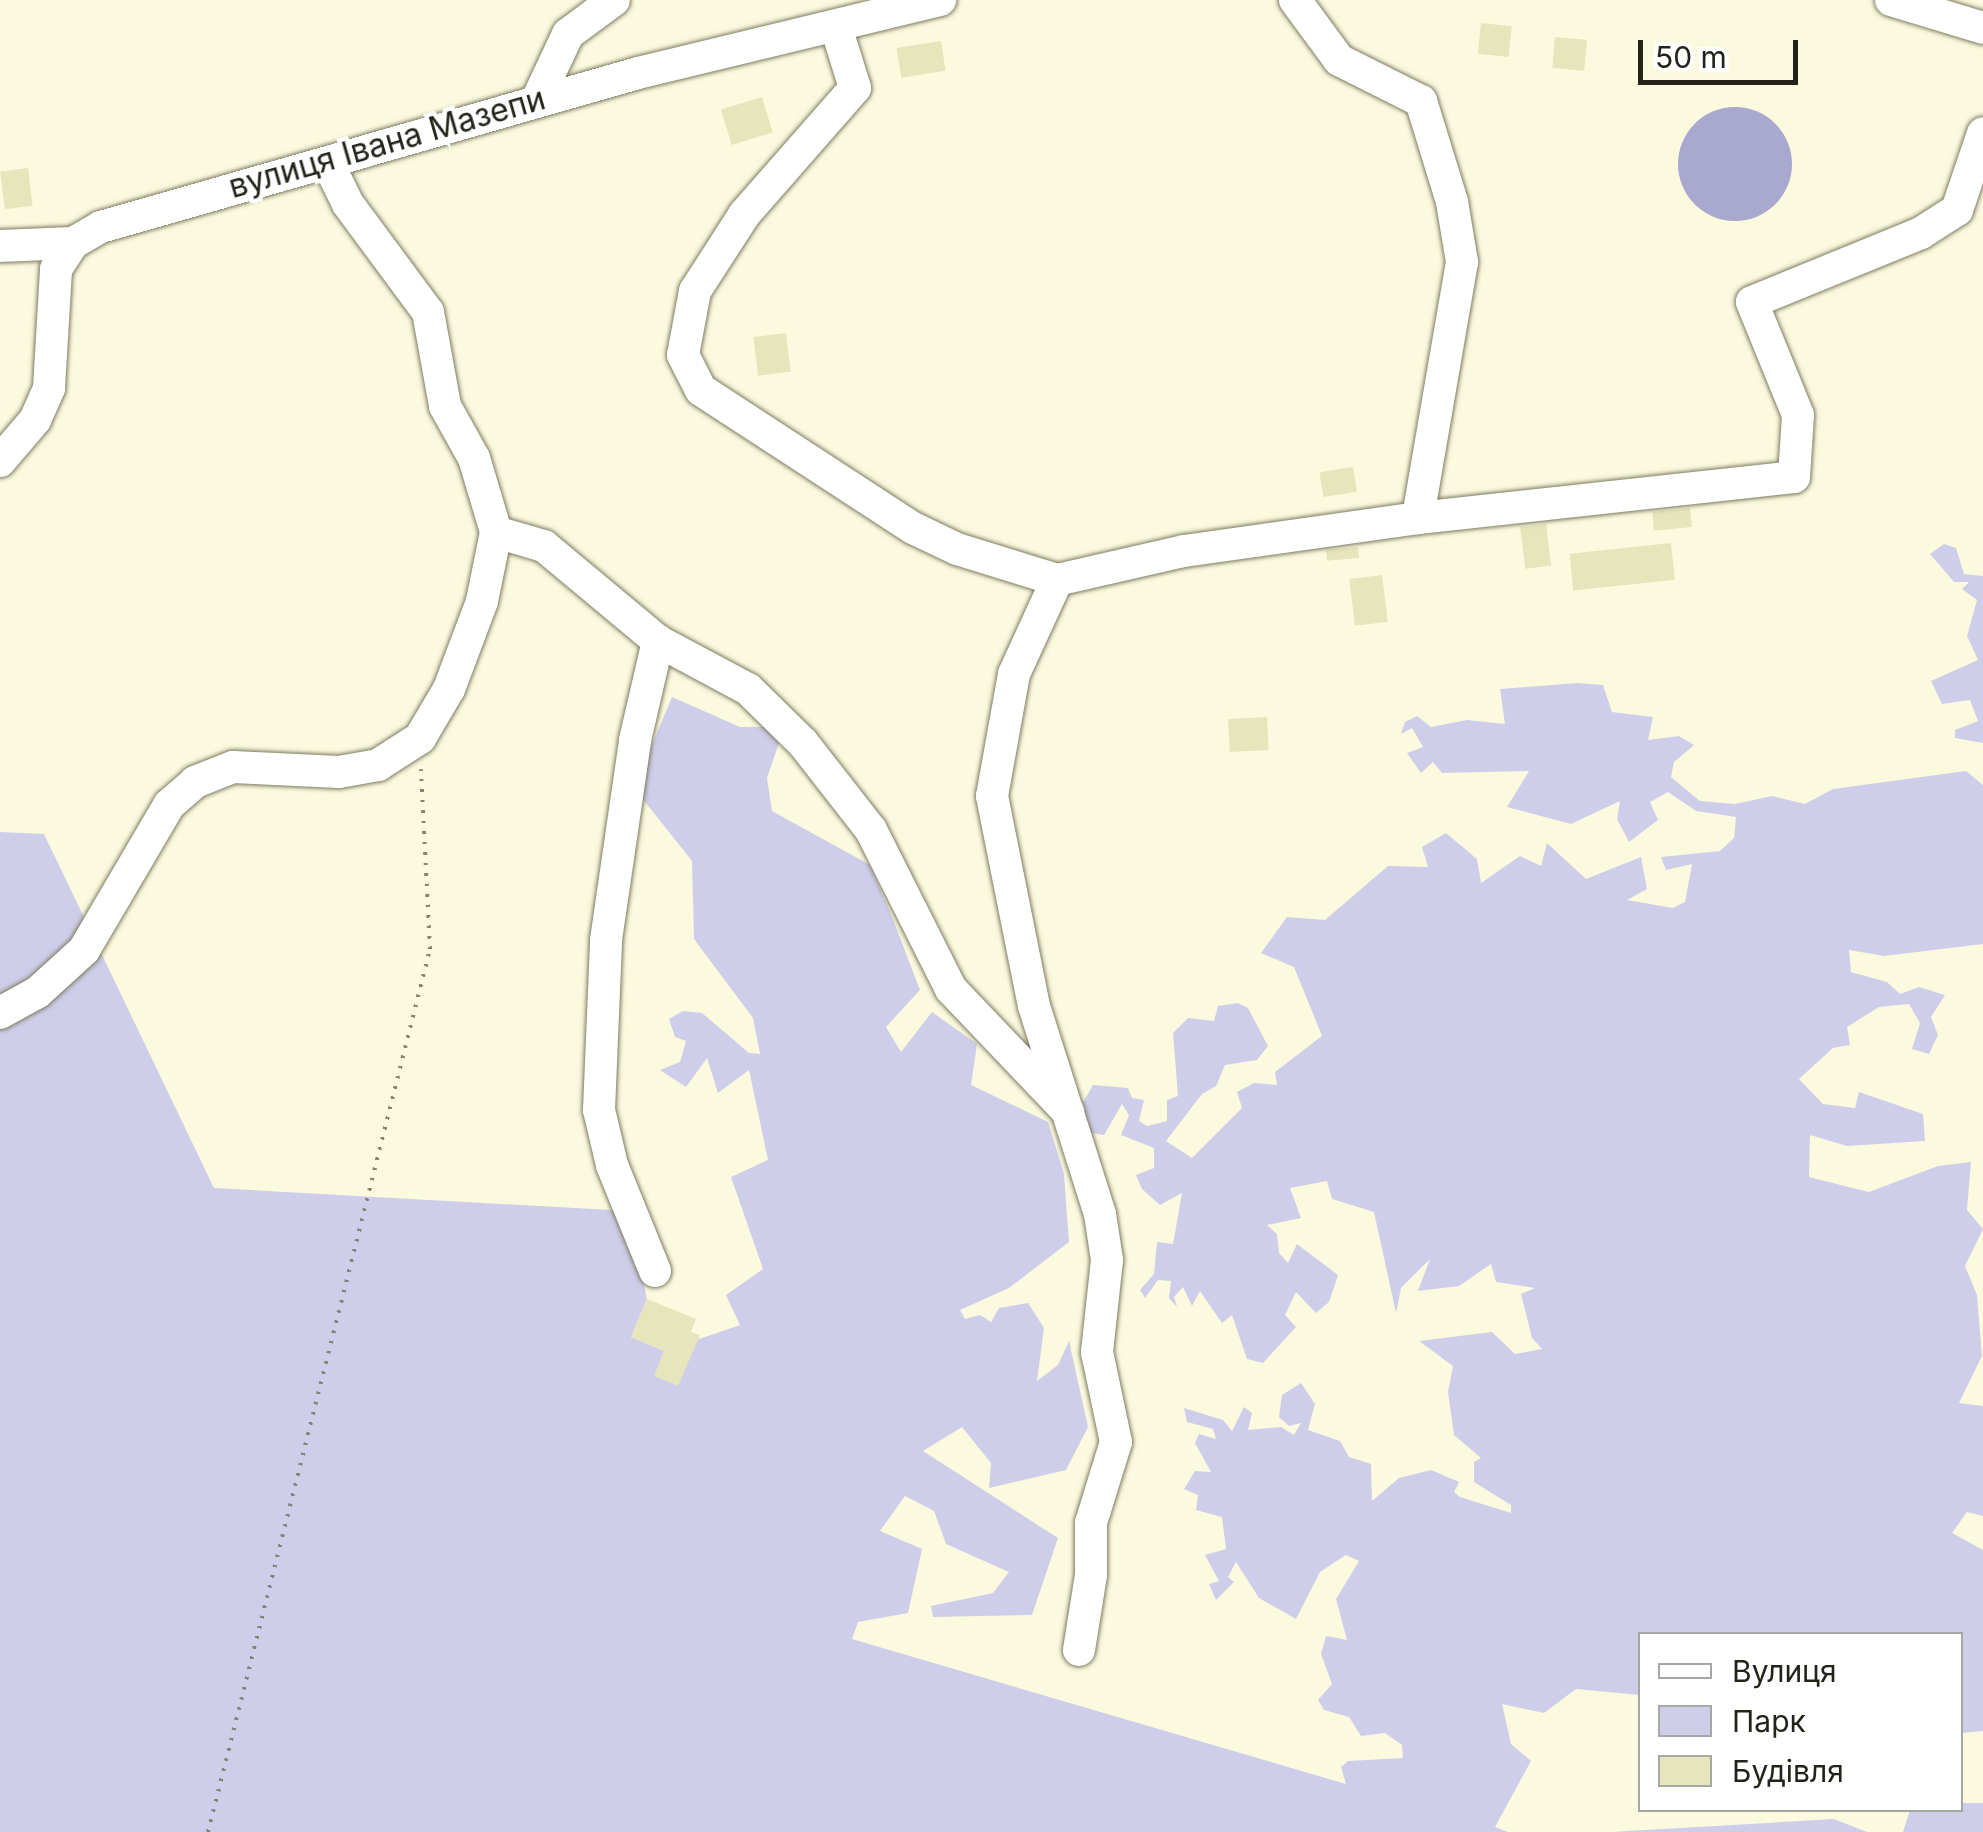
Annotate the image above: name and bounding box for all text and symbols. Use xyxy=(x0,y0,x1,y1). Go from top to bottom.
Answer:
scale bar xyxy=(1643,20,1803,82)
text: 50 m xyxy=(1655,39,1727,75)
street label: вулиця Івана Мазепи xyxy=(224,79,550,207)
legend xyxy=(1638,1632,1963,1812)
text: Вулиця xyxy=(1732,1653,1837,1689)
text: Парк xyxy=(1732,1703,1806,1739)
text: Будівля xyxy=(1732,1753,1844,1789)

